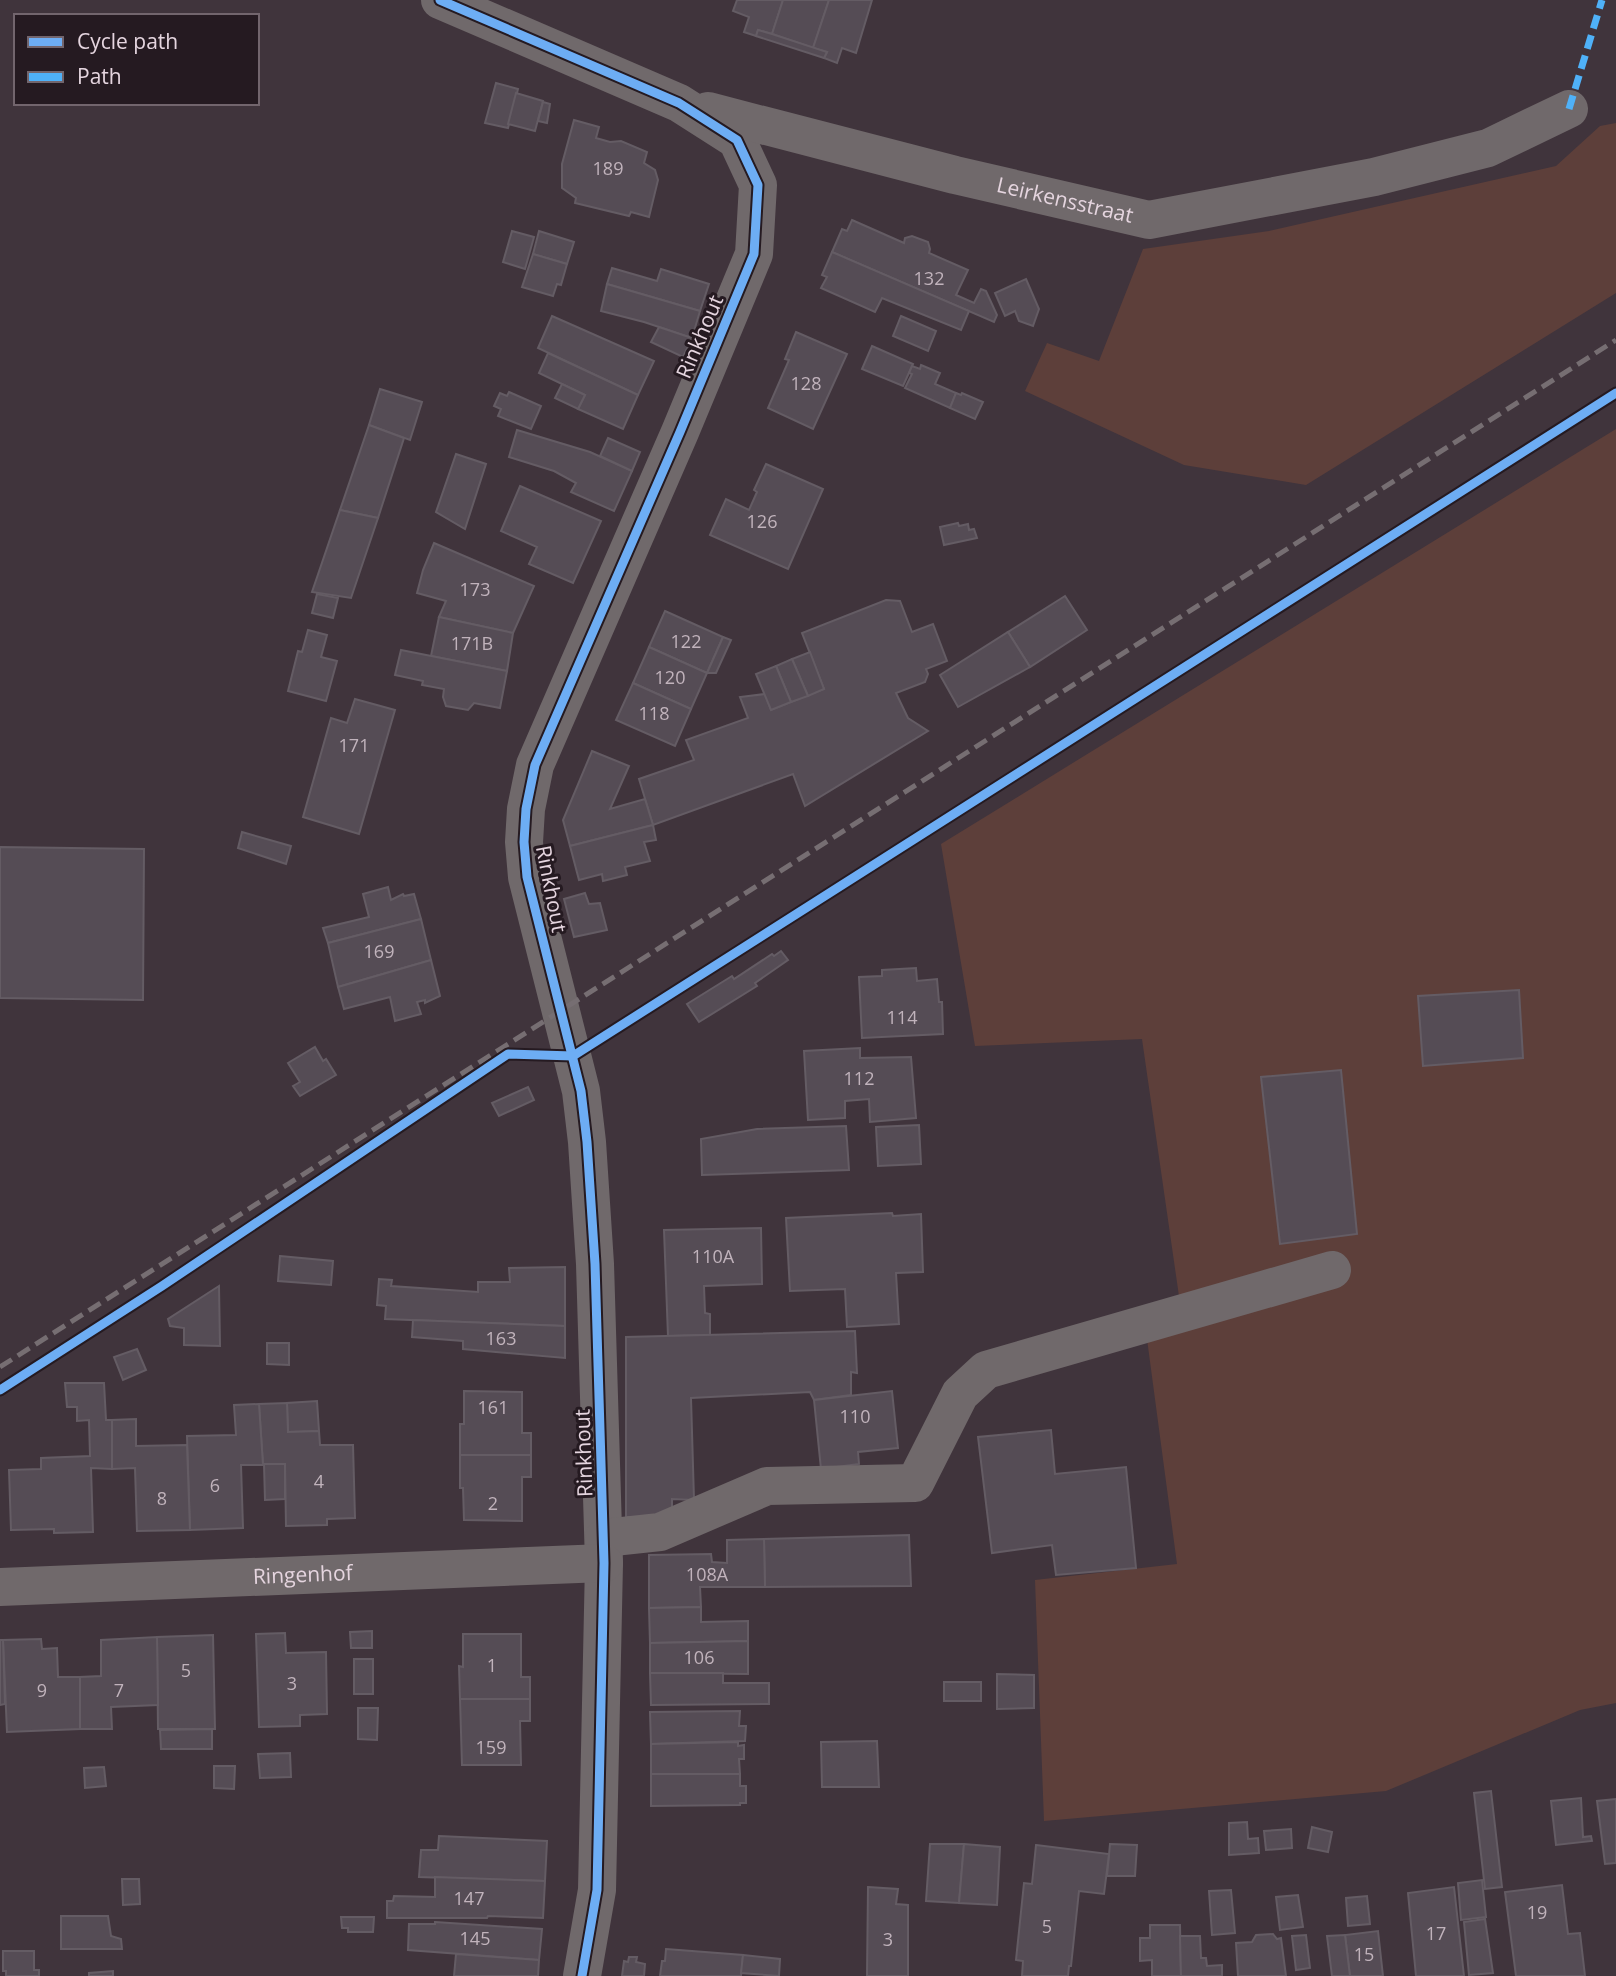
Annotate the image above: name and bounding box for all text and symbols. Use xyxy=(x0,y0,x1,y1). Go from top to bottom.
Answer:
legend xyxy=(14,14,259,105)
text: Cycle path xyxy=(77,27,178,55)
text: Path xyxy=(77,62,122,90)
house number: 189 xyxy=(593,156,623,180)
street label: Leirkensstraat xyxy=(994,170,1136,229)
house number: 132 xyxy=(914,266,944,290)
street label: Rinkhout xyxy=(669,291,729,383)
house number: 128 xyxy=(791,371,821,395)
house number: 126 xyxy=(747,509,777,533)
house number: 173 xyxy=(460,577,490,601)
house number: 122 xyxy=(671,629,701,653)
house number: 171B xyxy=(451,631,493,655)
house number: 120 xyxy=(655,665,685,689)
house number: 118 xyxy=(639,701,669,725)
house number: 171 xyxy=(339,733,369,757)
street label: Rinkhout xyxy=(530,843,574,935)
house number: 169 xyxy=(364,939,394,963)
house number: 114 xyxy=(887,1005,917,1029)
house number: 112 xyxy=(844,1066,874,1090)
house number: 110A xyxy=(692,1244,735,1268)
house number: 163 xyxy=(486,1326,516,1350)
house number: 161 xyxy=(478,1395,508,1419)
house number: 110 xyxy=(840,1404,870,1428)
street label: Rinkhout xyxy=(567,1409,599,1498)
house number: 4 xyxy=(314,1469,324,1493)
house number: 6 xyxy=(210,1473,220,1497)
house number: 8 xyxy=(157,1486,167,1510)
house number: 2 xyxy=(488,1491,498,1515)
street label: Ringenhof xyxy=(252,1558,355,1590)
house number: 108A xyxy=(686,1562,729,1586)
house number: 106 xyxy=(684,1645,714,1669)
house number: 1 xyxy=(487,1653,497,1677)
house number: 5 xyxy=(181,1658,191,1682)
house number: 3 xyxy=(287,1671,297,1695)
house number: 9 xyxy=(37,1678,47,1702)
house number: 7 xyxy=(114,1678,124,1702)
house number: 159 xyxy=(476,1735,506,1759)
house number: 147 xyxy=(454,1886,484,1910)
house number: 19 xyxy=(1527,1900,1547,1924)
house number: 5 xyxy=(1042,1914,1052,1938)
house number: 17 xyxy=(1426,1921,1446,1945)
house number: 145 xyxy=(460,1926,490,1950)
house number: 3 xyxy=(883,1927,893,1951)
house number: 15 xyxy=(1354,1942,1374,1966)

